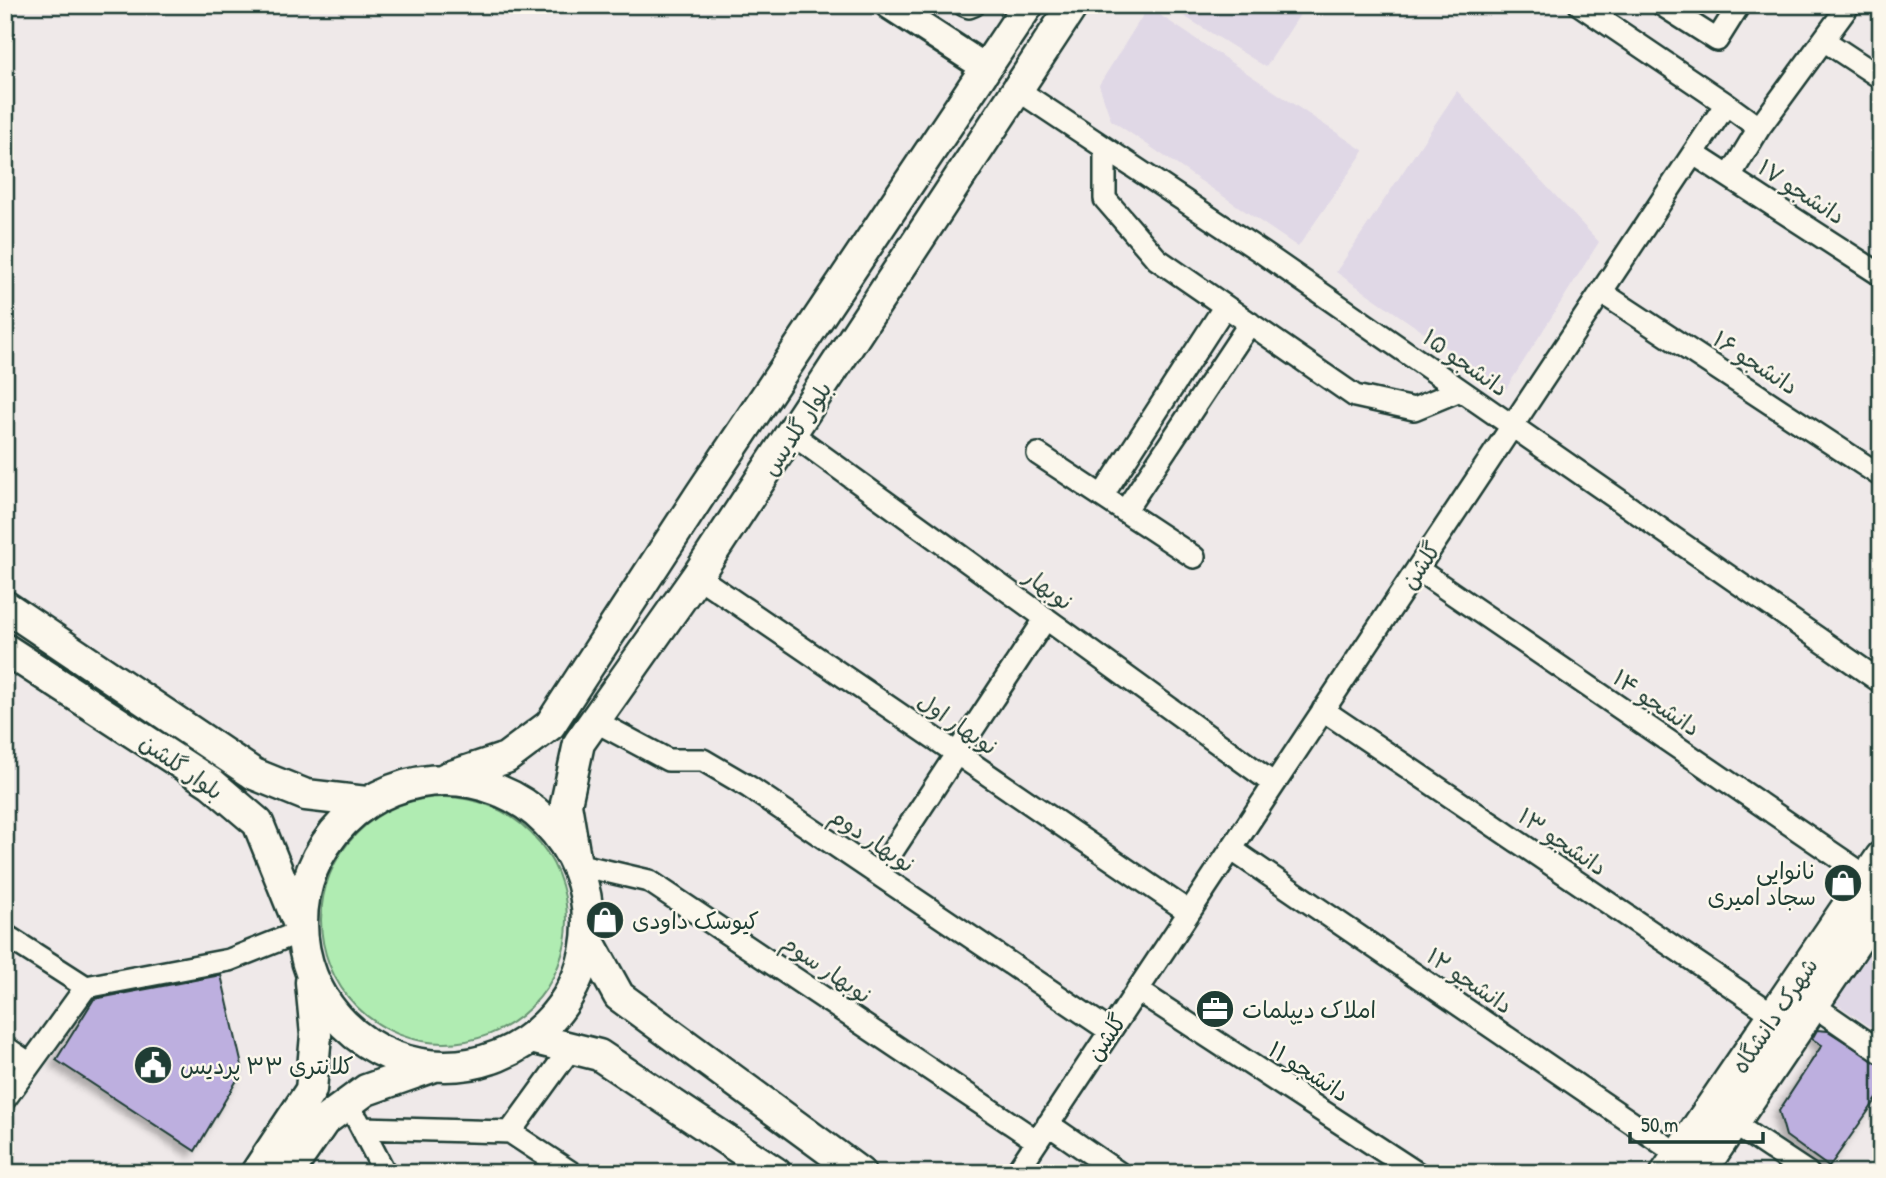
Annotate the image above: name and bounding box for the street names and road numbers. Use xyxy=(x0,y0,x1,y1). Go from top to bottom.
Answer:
street label: دانشجو ۱۷ xyxy=(1752,151,1852,231)
street label: دانشجو ۱۵ xyxy=(1417,321,1515,403)
street label: دانشجو ۱۶ xyxy=(1707,323,1805,401)
street label: بلوار گلدیس xyxy=(754,375,838,481)
street label: گلشن xyxy=(1393,535,1447,595)
street label: نوبهار xyxy=(1017,559,1080,616)
street label: دانشجو ۱۴ xyxy=(1607,661,1707,743)
street label: نوبهار اول xyxy=(912,685,1004,761)
street label: بلوار گلشن xyxy=(134,726,230,806)
street label: نوبهار دوم xyxy=(823,799,921,881)
street label: دانشجو ۱۳ xyxy=(1513,800,1613,882)
street label: نوبهار سوم xyxy=(775,927,878,1011)
street label: دانشجو ۱۲ xyxy=(1421,940,1519,1020)
street label: شهرک دانشگاه xyxy=(1724,951,1824,1079)
street label: گلشن xyxy=(1079,1007,1133,1067)
street label: دانشجو ۱۱ xyxy=(1263,1033,1355,1109)

